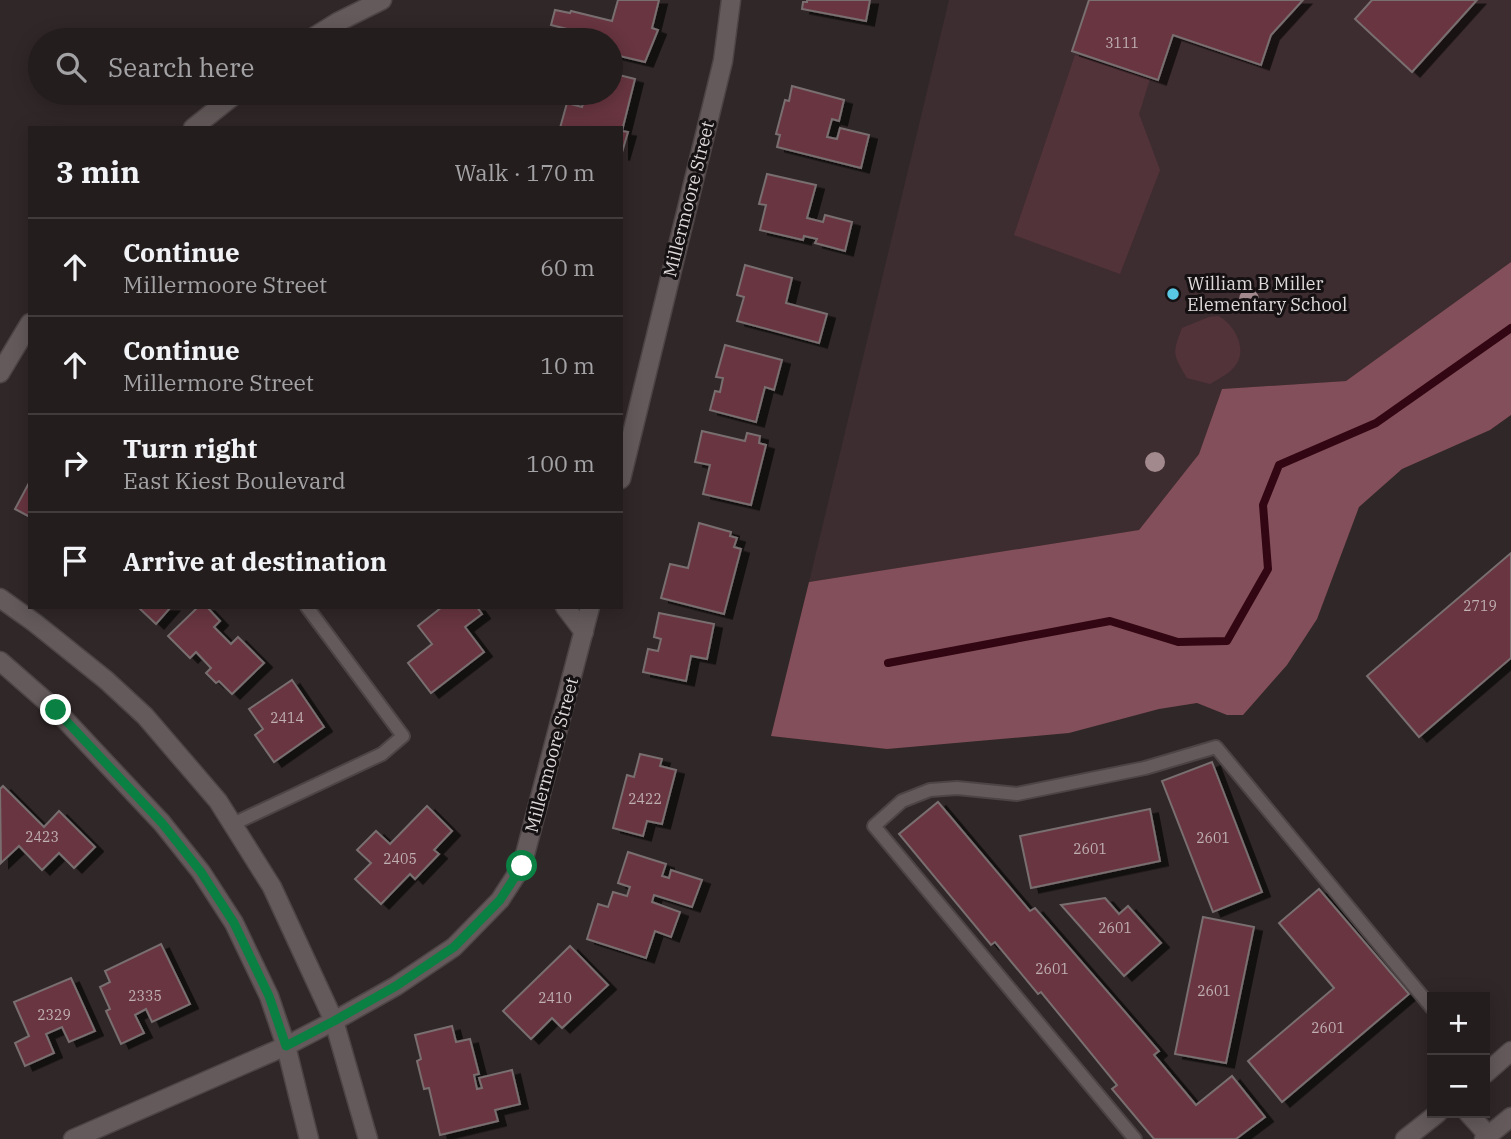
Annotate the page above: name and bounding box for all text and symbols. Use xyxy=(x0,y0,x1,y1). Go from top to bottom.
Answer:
search box xyxy=(28,28,623,105)
house number: 3111 xyxy=(1105,34,1139,52)
icon: search xyxy=(52,48,90,86)
text: Search here xyxy=(108,50,254,84)
street label: Millermoore Street xyxy=(658,119,719,279)
text: 3 min xyxy=(56,152,140,191)
text: Walk · 170 m xyxy=(454,157,595,187)
text: Continue xyxy=(123,235,240,269)
icon: ahead xyxy=(56,248,94,286)
text: 60 m xyxy=(540,252,595,282)
text: Millermoore Street xyxy=(123,269,327,299)
place label: William B Miller Elementary School xyxy=(1187,272,1347,316)
marker: William B Miller Elementary School xyxy=(1165,286,1181,302)
text: Continue xyxy=(123,333,240,367)
icon: ahead xyxy=(56,346,94,384)
text: 10 m xyxy=(540,350,595,380)
text: Millermore Street xyxy=(123,367,314,397)
text: Turn right xyxy=(123,431,257,465)
icon: right xyxy=(56,444,94,482)
text: 100 m xyxy=(526,448,595,478)
text: East Kiest Boulevard xyxy=(123,465,346,495)
icon: arrive xyxy=(56,542,94,580)
text: Arrive at destination xyxy=(123,544,387,578)
house number: 2719 xyxy=(1463,597,1497,615)
street label: Millermoore Street xyxy=(520,675,583,835)
route end xyxy=(40,694,71,725)
house number: 2414 xyxy=(270,709,304,727)
house number: 2422 xyxy=(628,790,662,808)
house number: 2423 xyxy=(25,828,59,846)
house number: 2601 xyxy=(1196,829,1230,847)
house number: 2601 xyxy=(1073,840,1107,858)
house number: 2405 xyxy=(383,850,417,868)
route start xyxy=(506,850,537,881)
house number: 2601 xyxy=(1098,919,1132,937)
house number: 2601 xyxy=(1035,960,1069,978)
house number: 2601 xyxy=(1197,982,1231,1000)
house number: 2335 xyxy=(128,987,162,1005)
house number: 2410 xyxy=(538,989,572,1007)
map controls xyxy=(1427,992,1490,1118)
button: + xyxy=(1427,992,1490,1055)
house number: 2329 xyxy=(37,1006,71,1024)
house number: 2601 xyxy=(1311,1019,1345,1037)
button: − xyxy=(1427,1055,1490,1118)

